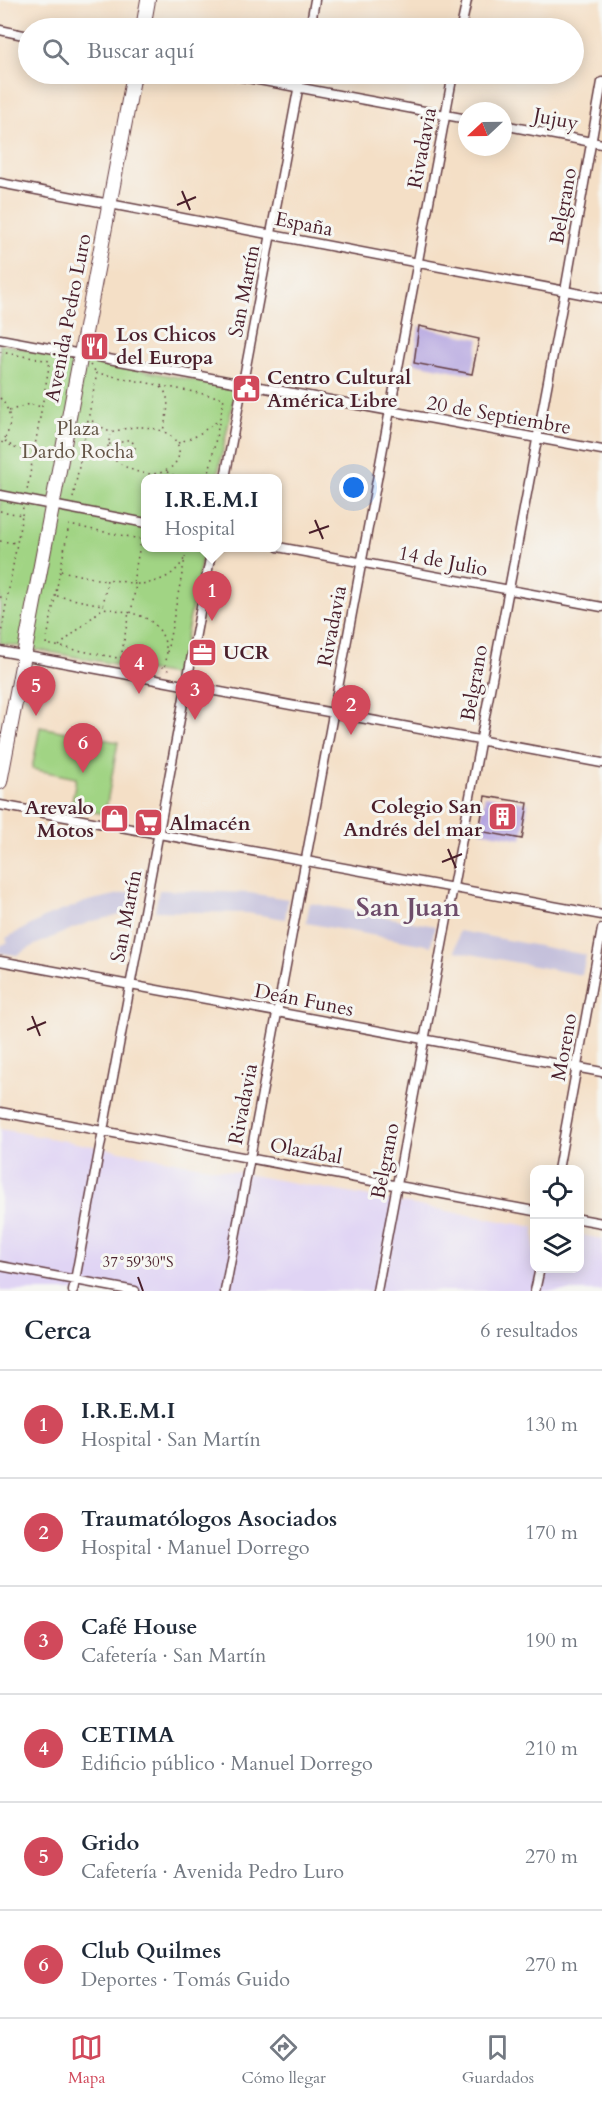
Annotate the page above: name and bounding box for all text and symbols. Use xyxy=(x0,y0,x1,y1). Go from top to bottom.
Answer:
search box xyxy=(18,18,584,84)
icon: search xyxy=(39,35,72,68)
text: Buscar aquí xyxy=(87,36,194,66)
street label: Jujuy xyxy=(528,101,581,137)
north arrow xyxy=(458,102,512,156)
street label: Rivadavia xyxy=(401,105,443,191)
street label: Belgrano xyxy=(543,166,583,246)
street label: España xyxy=(273,205,336,243)
street label: Avenida Pedro Luro xyxy=(38,231,98,405)
street label: San Martín xyxy=(222,242,266,339)
place label: Los Chicos del Europa xyxy=(116,321,216,371)
restaurant icon: Los Chicos del Europa xyxy=(79,330,111,362)
place label: Centro Cultural América Libre xyxy=(267,364,411,414)
public building icon: Centro Cultural América Libre xyxy=(230,372,262,404)
street label: 20 de Septiembre xyxy=(425,389,573,441)
park label: Plaza Dardo Rocha xyxy=(22,415,135,465)
your location xyxy=(339,473,368,502)
popup xyxy=(141,474,282,552)
text: I.R.E.M.I xyxy=(164,485,259,515)
text: Hospital xyxy=(164,515,235,542)
street label: 14 de Julio xyxy=(396,539,490,583)
pin: 1 xyxy=(192,572,232,621)
street label: Rivadavia xyxy=(311,583,353,669)
office icon: UCR xyxy=(186,636,218,668)
place label: UCR xyxy=(223,639,270,666)
street label: Belgrano xyxy=(454,643,494,723)
pin: 4 xyxy=(120,644,158,694)
pin: 5 xyxy=(16,666,56,716)
pin: 3 xyxy=(176,670,214,720)
pin: 2 xyxy=(332,686,370,735)
pin: 6 xyxy=(64,724,103,773)
place label: Colegio San Andrés del mar xyxy=(343,793,483,843)
place label: Arevalo Motos xyxy=(25,794,94,844)
building icon: Colegio San Andrés del mar xyxy=(487,801,519,833)
shop icon: Arevalo Motos xyxy=(99,802,131,834)
supermarket icon: Almacén xyxy=(132,807,164,839)
place label: Almacén xyxy=(169,810,251,837)
street label: San Martín xyxy=(104,867,148,964)
district label: San Juan xyxy=(356,890,460,925)
street label: Deán Funes xyxy=(252,977,356,1023)
street label: Moreno xyxy=(545,1011,583,1083)
street label: Rivadavia xyxy=(222,1061,264,1147)
street label: Belgrano xyxy=(364,1120,406,1201)
street label: Olazábal xyxy=(268,1131,344,1171)
map controls xyxy=(530,1165,584,1273)
button: locate xyxy=(530,1165,584,1219)
button: layers xyxy=(530,1219,584,1273)
text: 37°59'30"S xyxy=(103,1252,173,1272)
text: Cerca xyxy=(24,1313,91,1348)
text: 6 resultados xyxy=(480,1317,578,1344)
text: I.R.E.M.I xyxy=(81,1396,175,1426)
text: 1 xyxy=(38,1411,49,1438)
text: 130 m xyxy=(525,1411,578,1438)
text: Hospital · San Martín xyxy=(81,1426,261,1453)
text: Traumatólogos Asociados xyxy=(81,1504,337,1534)
text: 2 xyxy=(38,1519,49,1546)
text: 170 m xyxy=(525,1519,578,1546)
text: Hospital · Manuel Dorrego xyxy=(81,1534,309,1561)
text: Café House xyxy=(81,1612,197,1642)
text: 3 xyxy=(38,1627,49,1654)
text: 190 m xyxy=(525,1627,578,1654)
text: Cafetería · San Martín xyxy=(81,1642,266,1669)
text: CETIMA xyxy=(81,1720,175,1750)
text: 4 xyxy=(38,1735,49,1762)
text: 210 m xyxy=(525,1735,578,1762)
text: Edificio público · Manuel Dorrego xyxy=(81,1750,373,1777)
text: Grido xyxy=(81,1828,139,1858)
text: 5 xyxy=(38,1843,49,1870)
text: 270 m xyxy=(525,1843,578,1870)
text: Cafetería · Avenida Pedro Luro xyxy=(81,1858,344,1885)
text: Club Quilmes xyxy=(81,1936,221,1966)
text: 6 xyxy=(38,1951,49,1978)
text: 270 m xyxy=(525,1951,578,1978)
text: Deportes · Tomás Guido xyxy=(81,1966,290,1993)
tab: Mapa xyxy=(68,2031,105,2089)
tab: Cómo llegar xyxy=(241,2031,326,2089)
tab: Guardados xyxy=(462,2031,534,2089)

